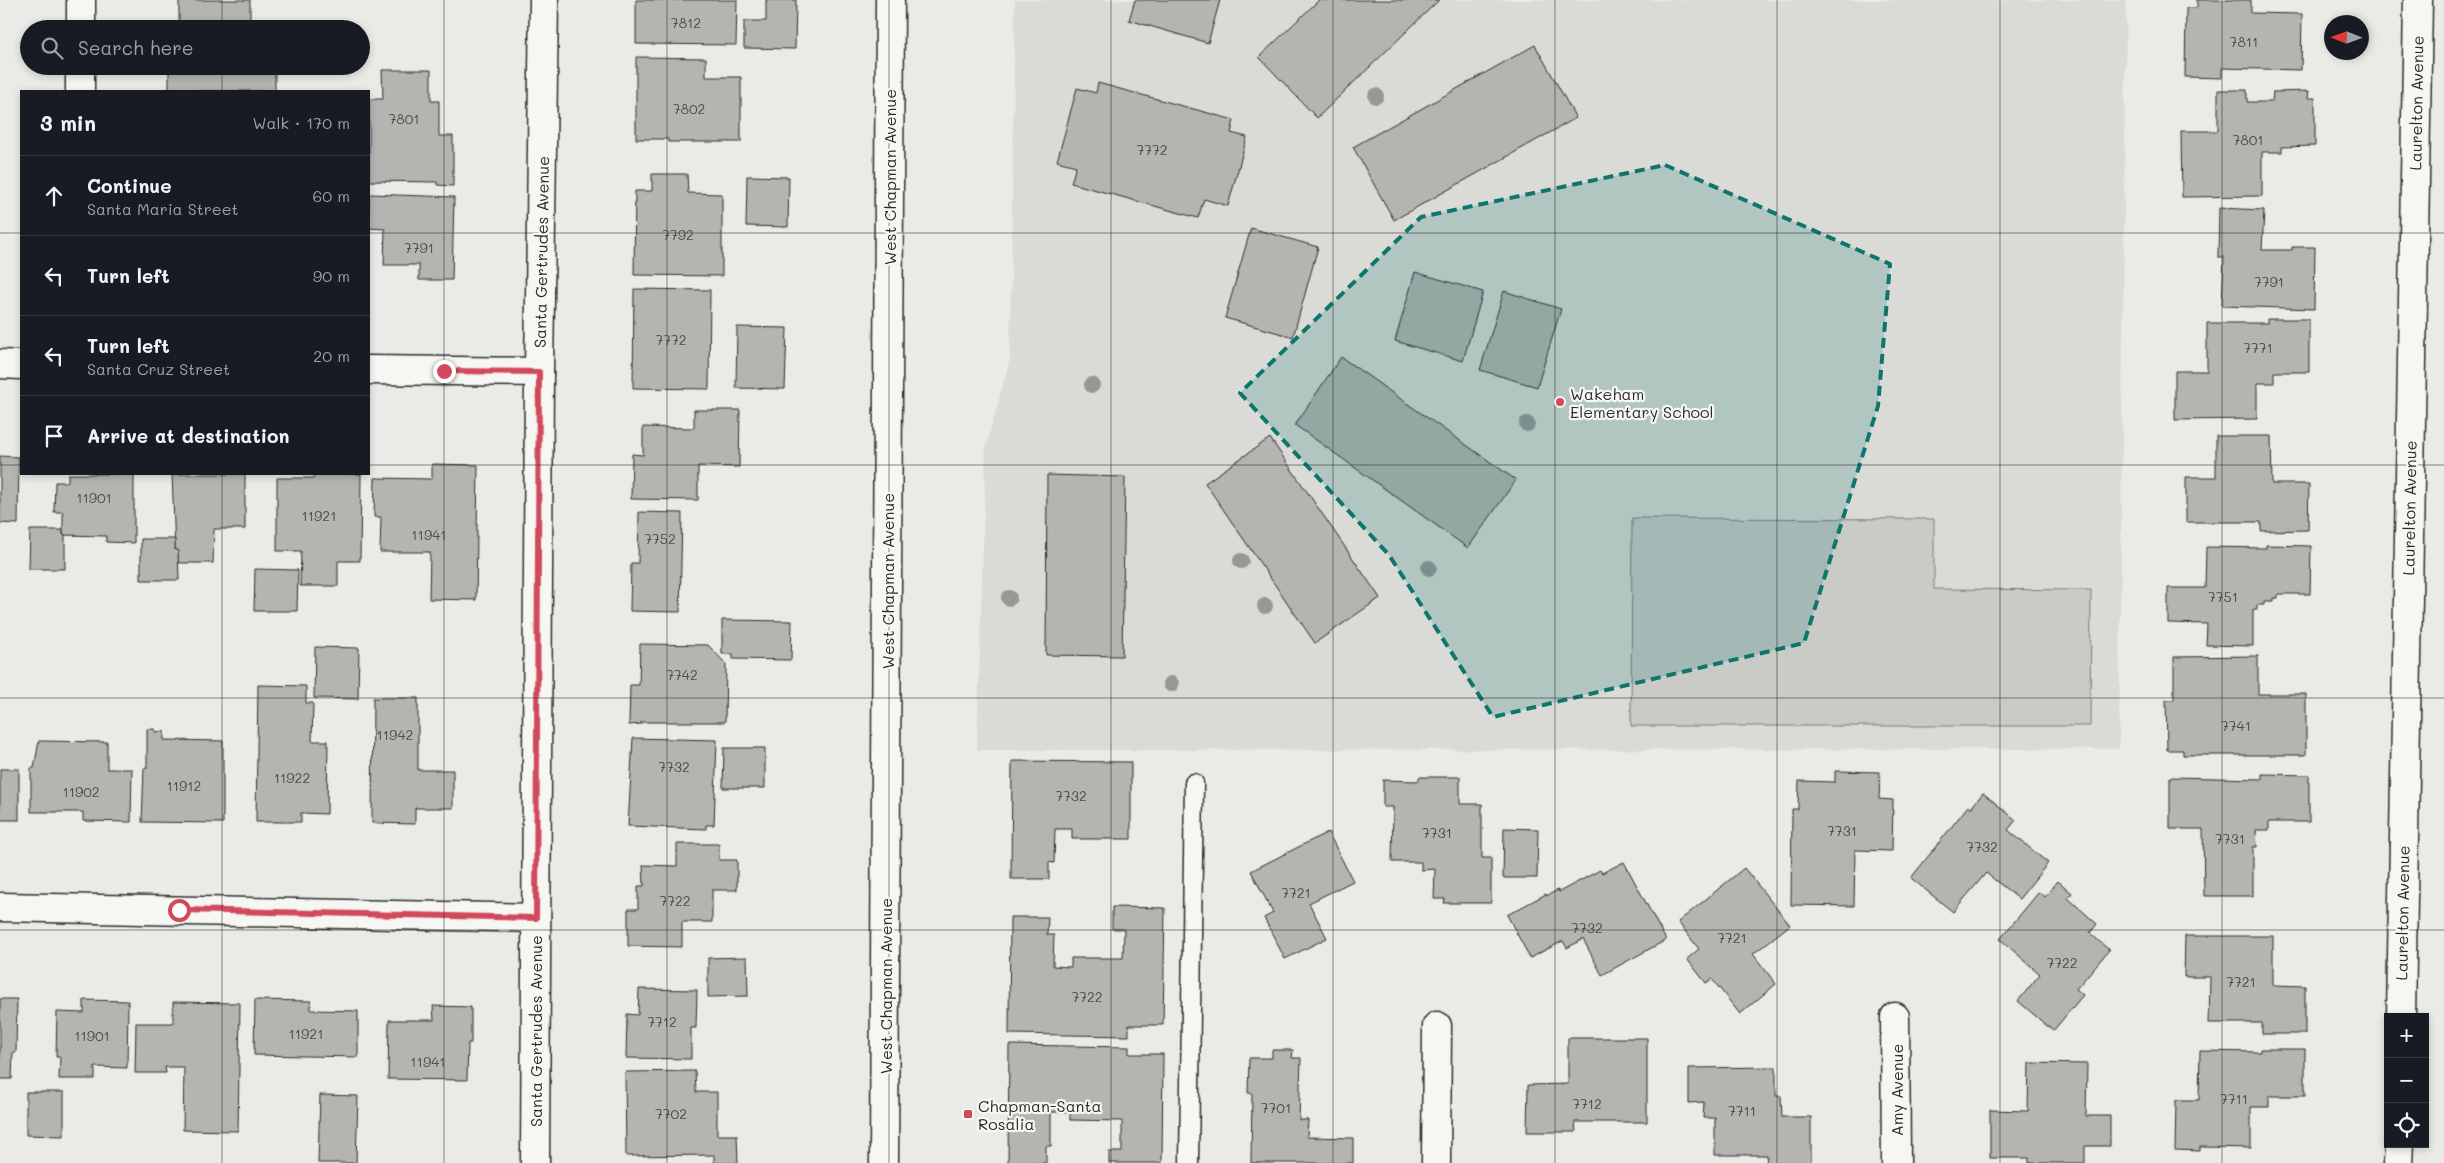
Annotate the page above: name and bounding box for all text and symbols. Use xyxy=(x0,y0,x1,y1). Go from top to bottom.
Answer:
house number: 7812 xyxy=(671,13,701,32)
north arrow xyxy=(2324,15,2369,60)
search box xyxy=(20,20,370,75)
house number: 7811 xyxy=(2230,32,2258,51)
icon: search xyxy=(38,34,66,62)
text: Search here xyxy=(78,35,194,60)
street label: Laurelton Avenue xyxy=(2404,35,2428,171)
street label: West Chapman Avenue xyxy=(879,89,900,265)
house number: 7802 xyxy=(673,99,705,118)
text: 3 min xyxy=(40,109,96,136)
house number: 7801 xyxy=(388,109,420,128)
text: Walk · 170 m xyxy=(252,112,350,133)
house number: 7801 xyxy=(2232,130,2264,149)
house number: 7772 xyxy=(1136,140,1168,159)
street label: Santa Gertrudes Avenue xyxy=(529,156,553,348)
text: Continue xyxy=(87,173,172,198)
icon: ahead xyxy=(40,182,68,210)
text: 60 m xyxy=(313,185,350,206)
text: Santa Maria Street xyxy=(87,198,239,219)
house number: 7792 xyxy=(662,225,694,244)
house number: 7791 xyxy=(404,238,434,257)
icon: left xyxy=(40,262,68,290)
text: Turn left xyxy=(87,263,170,288)
text: 90 m xyxy=(313,265,350,286)
house number: 7791 xyxy=(2254,272,2284,291)
house number: 7772 xyxy=(655,330,687,349)
text: Turn left xyxy=(87,333,170,358)
house number: 7771 xyxy=(2243,338,2273,357)
icon: left xyxy=(40,342,68,370)
text: 20 m xyxy=(313,345,350,366)
text: Santa Cruz Street xyxy=(87,358,230,379)
route end xyxy=(433,360,456,383)
place label: Wakeham Elementary School xyxy=(1570,383,1714,422)
marker: Wakeham Elementary School xyxy=(1554,396,1566,408)
icon: arrive xyxy=(40,422,68,450)
text: Arrive at destination xyxy=(87,423,290,448)
street label: Laurelton Avenue xyxy=(2397,440,2421,576)
house number: 11901 xyxy=(76,488,112,507)
street label: West Chapman Avenue xyxy=(877,493,898,669)
house number: 11921 xyxy=(302,506,336,525)
house number: 11941 xyxy=(411,525,447,544)
house number: 7752 xyxy=(644,529,676,548)
house number: 7751 xyxy=(2208,587,2238,606)
house number: 7742 xyxy=(666,665,698,684)
house number: 7741 xyxy=(2221,716,2251,735)
house number: 11942 xyxy=(377,725,413,744)
house number: 7732 xyxy=(658,757,690,776)
house number: 11922 xyxy=(274,768,310,787)
house number: 11912 xyxy=(167,776,201,795)
house number: 11902 xyxy=(62,782,100,801)
house number: 7732 xyxy=(1055,786,1087,805)
house number: 7731 xyxy=(1827,821,1857,840)
house number: 7731 xyxy=(1422,823,1452,842)
house number: 7731 xyxy=(2215,829,2245,848)
house number: 7732 xyxy=(1966,837,1998,856)
street label: Laurelton Avenue xyxy=(2390,845,2414,981)
house number: 7721 xyxy=(1281,883,1311,902)
house number: 7722 xyxy=(659,891,691,910)
street label: West Chapman Avenue xyxy=(875,898,896,1074)
route start xyxy=(168,899,191,922)
house number: 7732 xyxy=(1571,918,1603,937)
house number: 7721 xyxy=(1717,928,1747,947)
street label: Santa Gertrudes Avenue xyxy=(525,935,546,1127)
house number: 7722 xyxy=(2046,953,2078,972)
house number: 7721 xyxy=(2226,972,2256,991)
house number: 7722 xyxy=(1071,987,1103,1006)
house number: 7712 xyxy=(647,1012,677,1031)
map controls xyxy=(2384,1013,2429,1148)
button: + xyxy=(2384,1013,2429,1058)
house number: 11921 xyxy=(289,1024,323,1043)
house number: 11901 xyxy=(74,1026,110,1045)
street label: Amy Avenue xyxy=(1886,1044,1907,1136)
house number: 11941 xyxy=(410,1052,446,1071)
button: − xyxy=(2384,1058,2429,1103)
house number: 7711 xyxy=(2220,1089,2248,1108)
house number: 7712 xyxy=(1572,1094,1602,1113)
place label: Chapman-Santa Rosalia xyxy=(978,1095,1102,1134)
house number: 7701 xyxy=(1261,1098,1291,1117)
house number: 7711 xyxy=(1728,1101,1756,1120)
button: locate xyxy=(2384,1103,2429,1148)
house number: 7702 xyxy=(655,1104,687,1123)
marker: Chapman-Santa Rosalia xyxy=(962,1108,974,1120)

